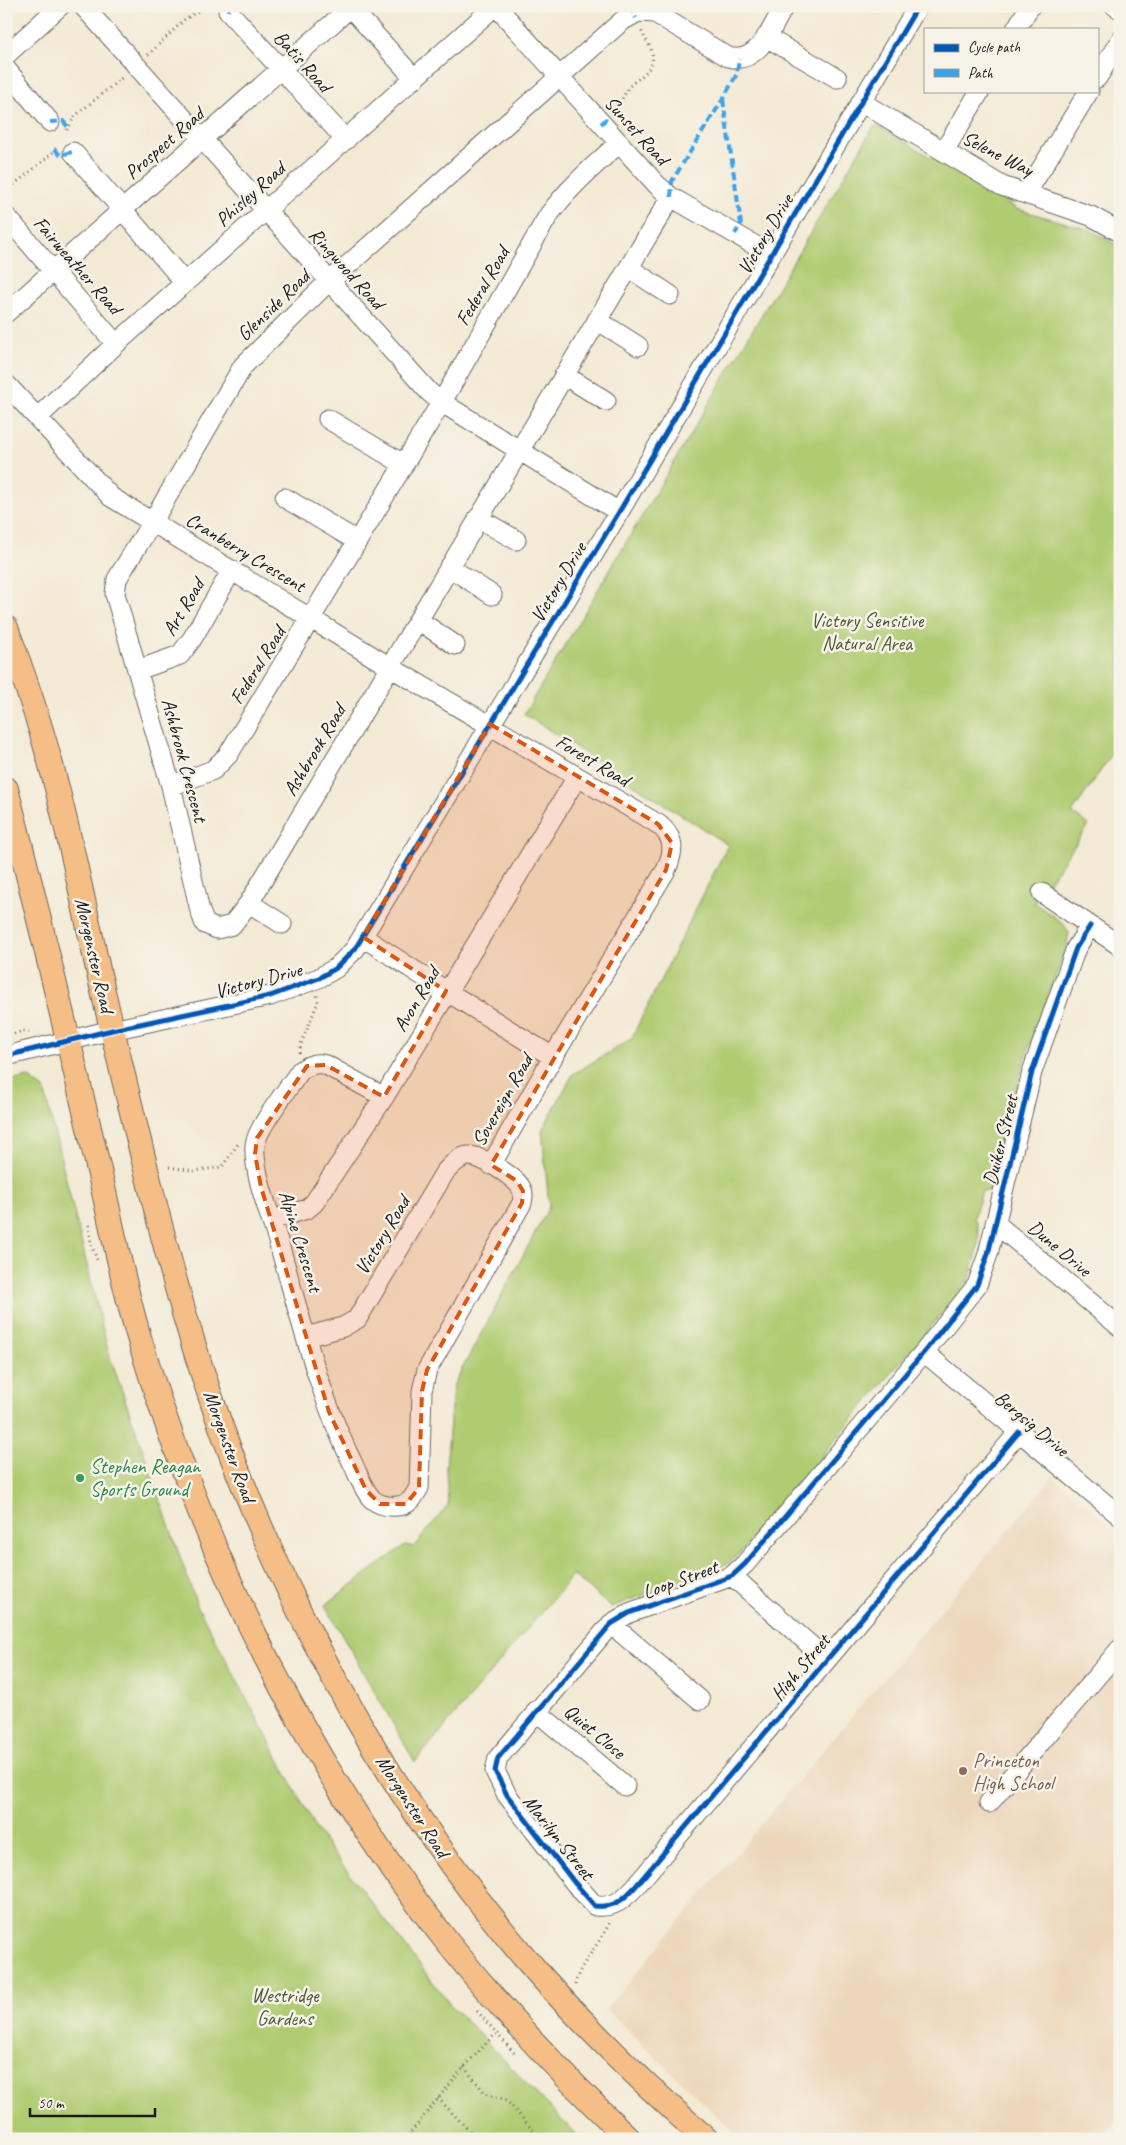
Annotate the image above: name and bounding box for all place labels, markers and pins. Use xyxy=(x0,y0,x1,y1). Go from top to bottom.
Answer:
place label: Stephen Reagan Sports Ground xyxy=(90,1454,201,1502)
marker: Stephen Reagan Sports Ground xyxy=(74,1472,86,1484)
place label: Princeton High School xyxy=(973,1748,1057,1796)
marker: Princeton High School xyxy=(957,1765,969,1777)

